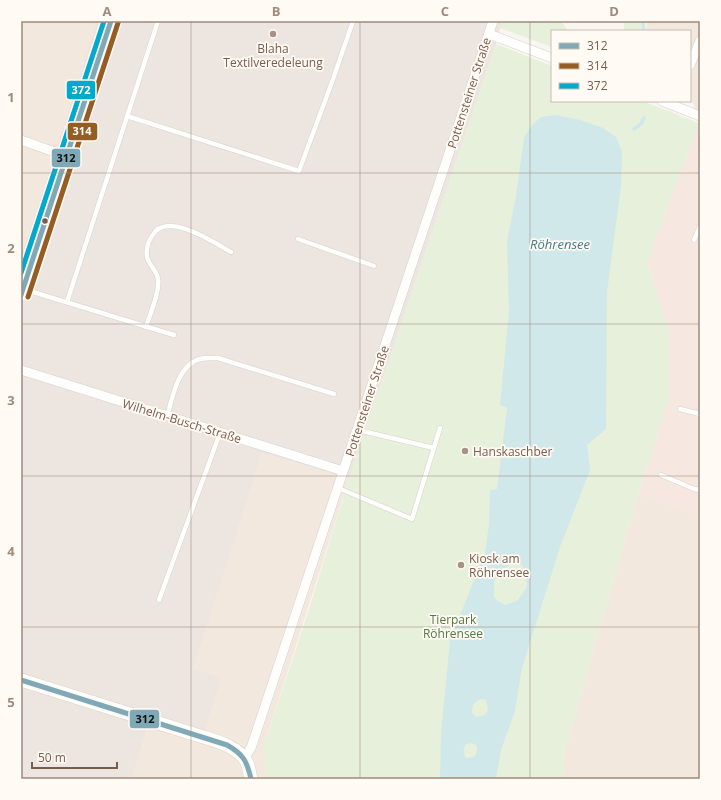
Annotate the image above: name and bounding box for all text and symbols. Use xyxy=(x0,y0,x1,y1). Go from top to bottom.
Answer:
text: A xyxy=(103,2,112,20)
text: B xyxy=(272,2,281,20)
text: C xyxy=(441,2,449,20)
text: D xyxy=(609,2,619,20)
marker: Blaha Textilveredeleung xyxy=(268,29,278,39)
legend xyxy=(551,30,691,102)
street label: Pottensteiner Straße xyxy=(443,35,495,151)
text: 312 xyxy=(587,37,608,54)
place label: Blaha Textilveredeleung xyxy=(223,40,323,71)
text: 314 xyxy=(587,57,608,74)
text: 372 xyxy=(587,77,608,94)
line badge: 372 xyxy=(66,80,96,100)
text: 372 xyxy=(72,82,90,97)
text: 1 xyxy=(7,88,15,106)
line badge: 314 xyxy=(67,122,98,141)
text: 314 xyxy=(73,123,92,138)
line badge: 312 xyxy=(51,148,81,168)
text: 312 xyxy=(57,150,75,165)
unlabelled marker xyxy=(40,216,50,226)
water label: Röhrensee xyxy=(530,235,590,253)
text: 2 xyxy=(7,239,15,257)
street label: Pottensteiner Straße xyxy=(341,343,393,459)
text: 3 xyxy=(7,391,15,409)
street label: Wilhelm-Busch-Straße xyxy=(120,395,244,447)
place label: Hanskaschber xyxy=(473,443,552,460)
marker: Hanskaschber xyxy=(460,446,470,456)
text: 4 xyxy=(7,542,15,560)
place label: Kiosk am Röhrensee xyxy=(469,550,529,581)
marker: Kiosk am Röhrensee xyxy=(456,560,466,570)
park label: Tierpark Röhrensee xyxy=(423,611,483,642)
text: 5 xyxy=(7,693,15,711)
line badge: 312 xyxy=(129,709,160,729)
text: 312 xyxy=(136,711,154,726)
scale bar xyxy=(32,744,117,770)
text: 50 m xyxy=(38,749,66,766)

